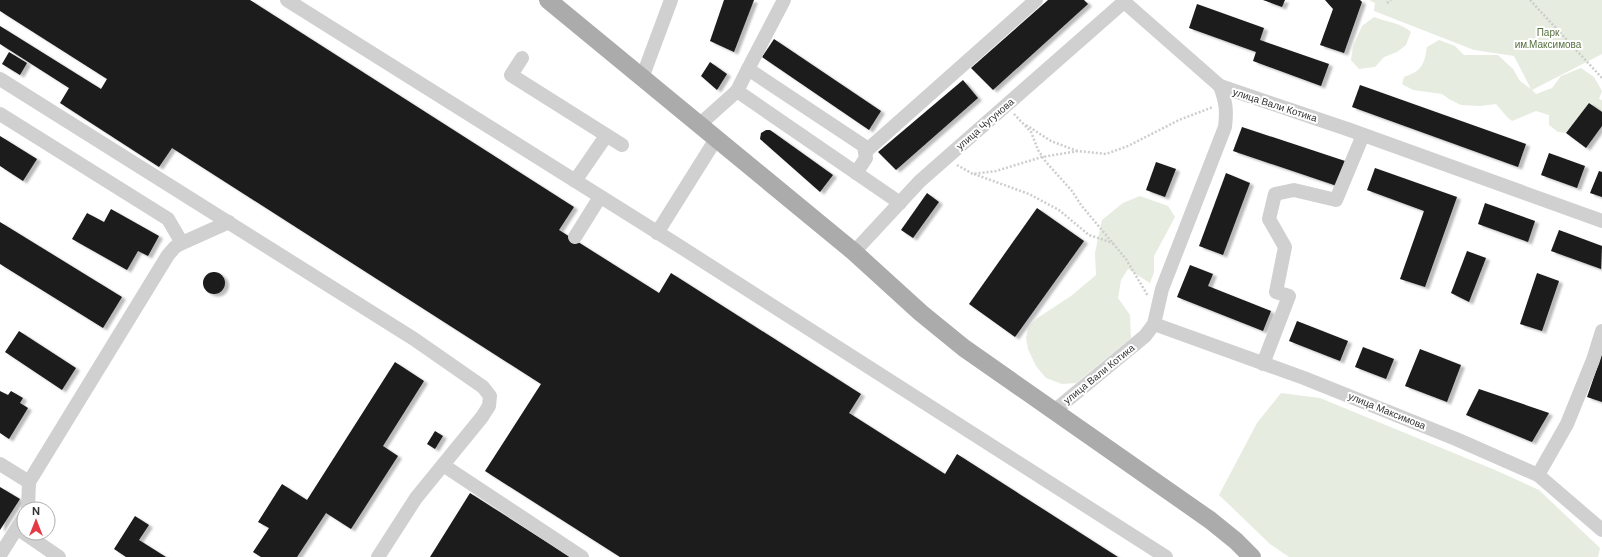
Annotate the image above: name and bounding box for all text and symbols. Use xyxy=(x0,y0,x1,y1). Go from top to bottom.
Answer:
park label: Парк им.Максимова xyxy=(1515,26,1582,51)
street label: улица Вали Котика xyxy=(1231,85,1319,125)
street label: улица Чугунова xyxy=(953,95,1017,153)
street label: улица Вали Котика xyxy=(1061,341,1138,407)
street label: улица Максимова xyxy=(1346,390,1428,433)
north arrow xyxy=(16,501,56,541)
text: N xyxy=(32,504,40,518)

